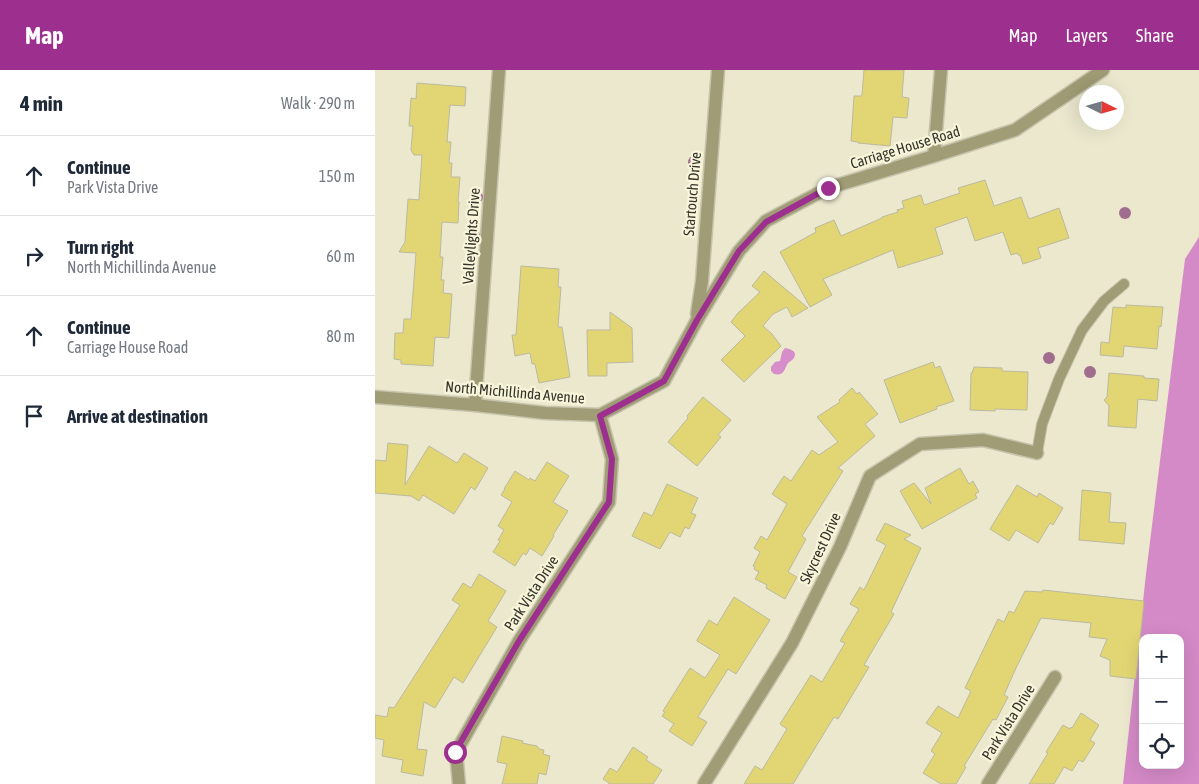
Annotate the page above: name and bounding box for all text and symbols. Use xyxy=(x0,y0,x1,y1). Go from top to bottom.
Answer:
text: Map xyxy=(25,22,64,49)
text: Map xyxy=(1008,25,1037,46)
text: Layers xyxy=(1065,25,1108,46)
text: Share xyxy=(1136,25,1174,46)
north arrow xyxy=(1079,85,1124,130)
text: 4 min xyxy=(20,91,63,115)
text: Walk · 290 m xyxy=(281,94,355,112)
street label: Carriage House Road xyxy=(848,122,962,172)
street label: Startouch Drive xyxy=(680,151,704,237)
text: Continue xyxy=(67,156,131,178)
icon: ahead xyxy=(20,162,48,190)
text: 150 m xyxy=(319,167,355,185)
route end xyxy=(817,177,840,200)
text: Park Vista Drive xyxy=(67,178,158,196)
street label: Valleylights Drive xyxy=(459,187,483,285)
text: Turn right xyxy=(67,236,134,258)
icon: right xyxy=(20,242,48,270)
text: 60 m xyxy=(326,247,355,265)
text: North Michillinda Avenue xyxy=(67,258,216,276)
text: Continue xyxy=(67,316,131,338)
icon: ahead xyxy=(20,322,48,350)
text: 80 m xyxy=(326,327,355,345)
text: Carriage House Road xyxy=(67,338,188,356)
street label: North Michillinda Avenue xyxy=(445,377,586,407)
icon: arrive xyxy=(20,402,48,430)
text: Arrive at destination xyxy=(67,405,208,427)
street label: Skycrest Drive xyxy=(796,510,844,586)
street label: Park Vista Drive xyxy=(501,552,562,634)
map controls xyxy=(1139,634,1184,769)
button: + xyxy=(1139,634,1184,679)
button: − xyxy=(1139,679,1184,724)
street label: Park Vista Drive xyxy=(978,681,1038,763)
button: locate xyxy=(1139,724,1184,769)
route start xyxy=(444,741,467,764)

